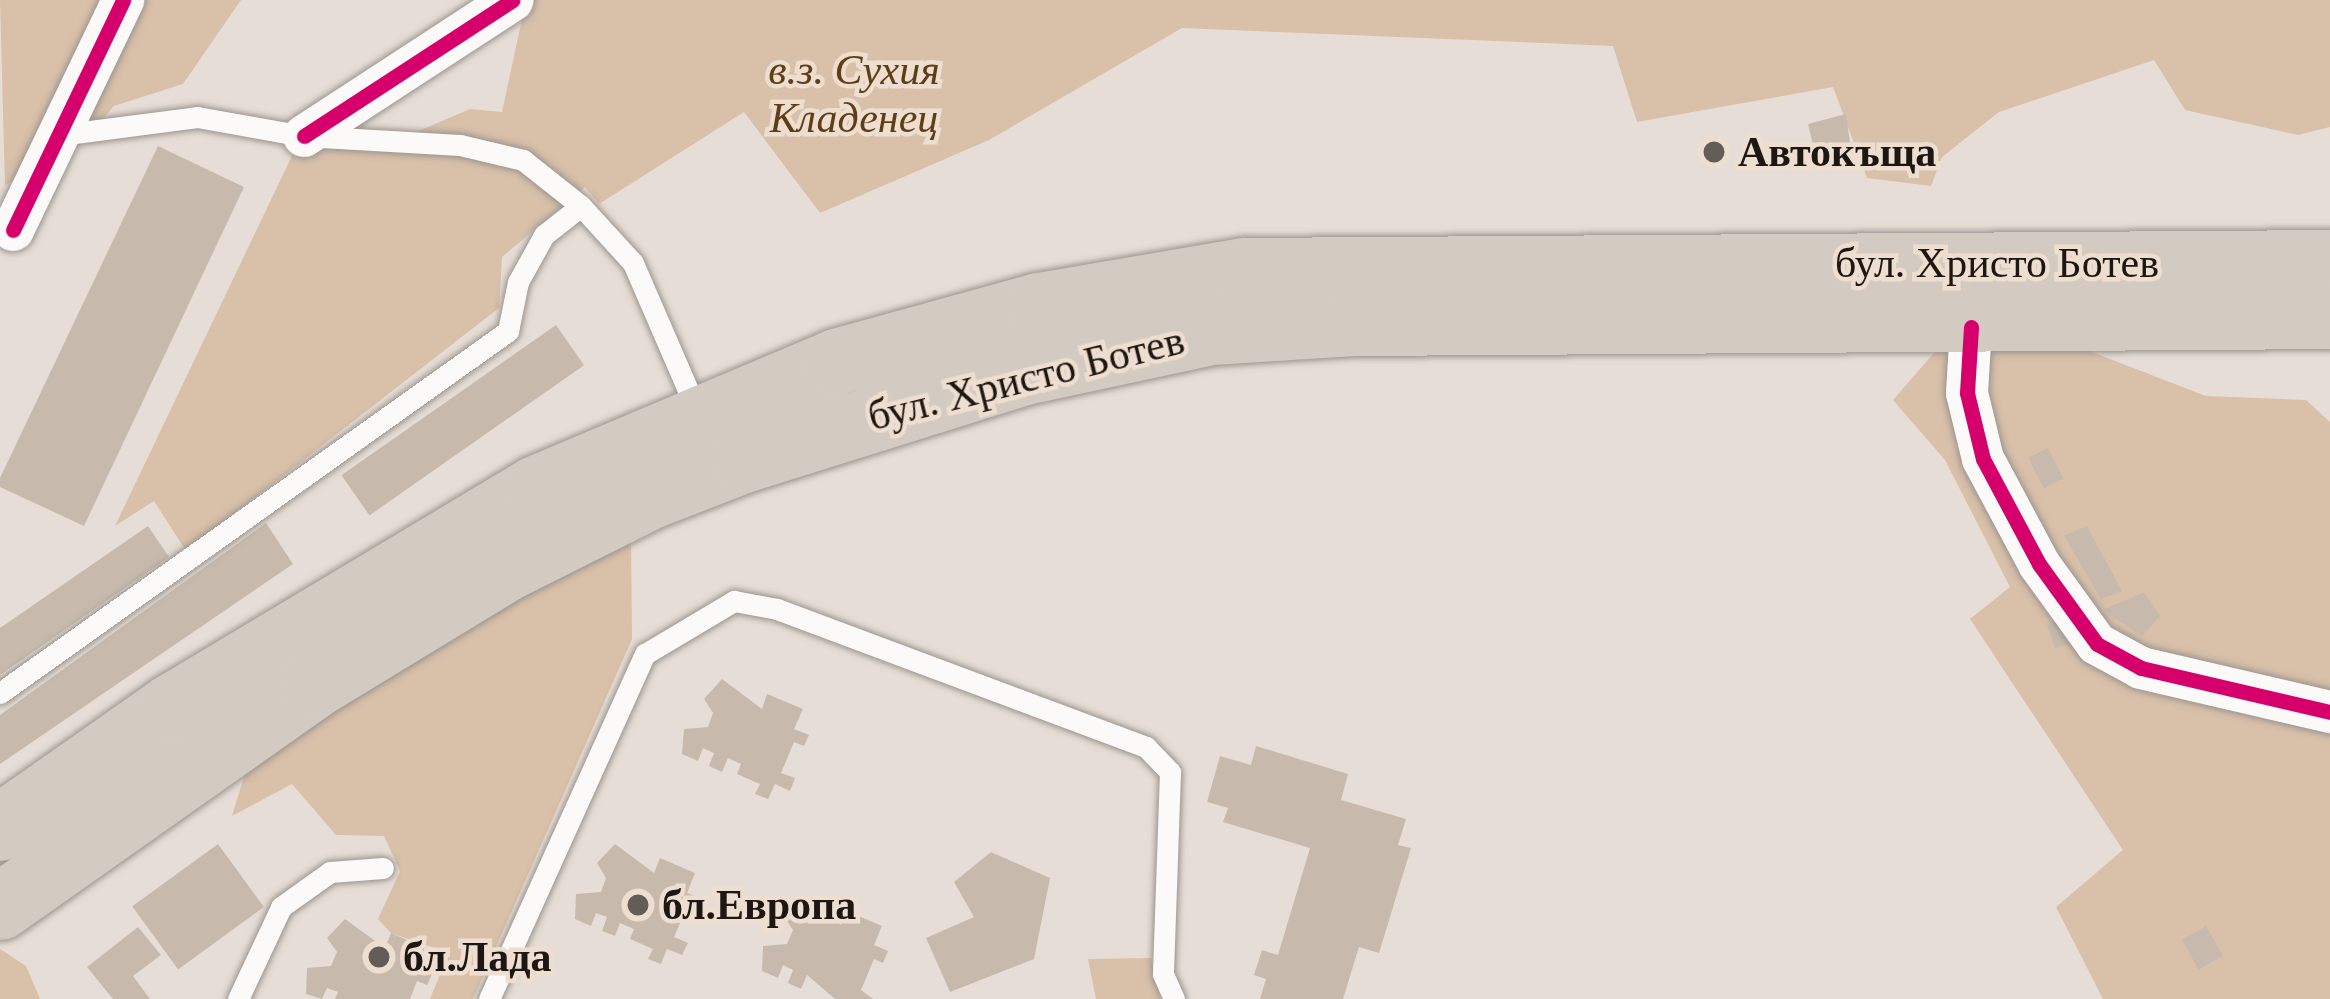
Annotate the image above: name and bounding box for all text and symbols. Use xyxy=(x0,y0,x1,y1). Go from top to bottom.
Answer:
park label: в.з. Сухия Кладенец xyxy=(768,45,940,144)
place label: Автокъща xyxy=(1738,127,1936,177)
marker: Автокъща xyxy=(1701,139,1727,165)
street label: бул. Христо Ботев xyxy=(1835,238,2159,288)
street label: бул. Христо Ботев xyxy=(863,314,1189,442)
place label: бл.Европа xyxy=(662,880,856,930)
marker: бл.Европа xyxy=(625,892,651,918)
place label: бл.Лада xyxy=(403,932,552,982)
marker: бл.Лада xyxy=(366,944,392,970)

